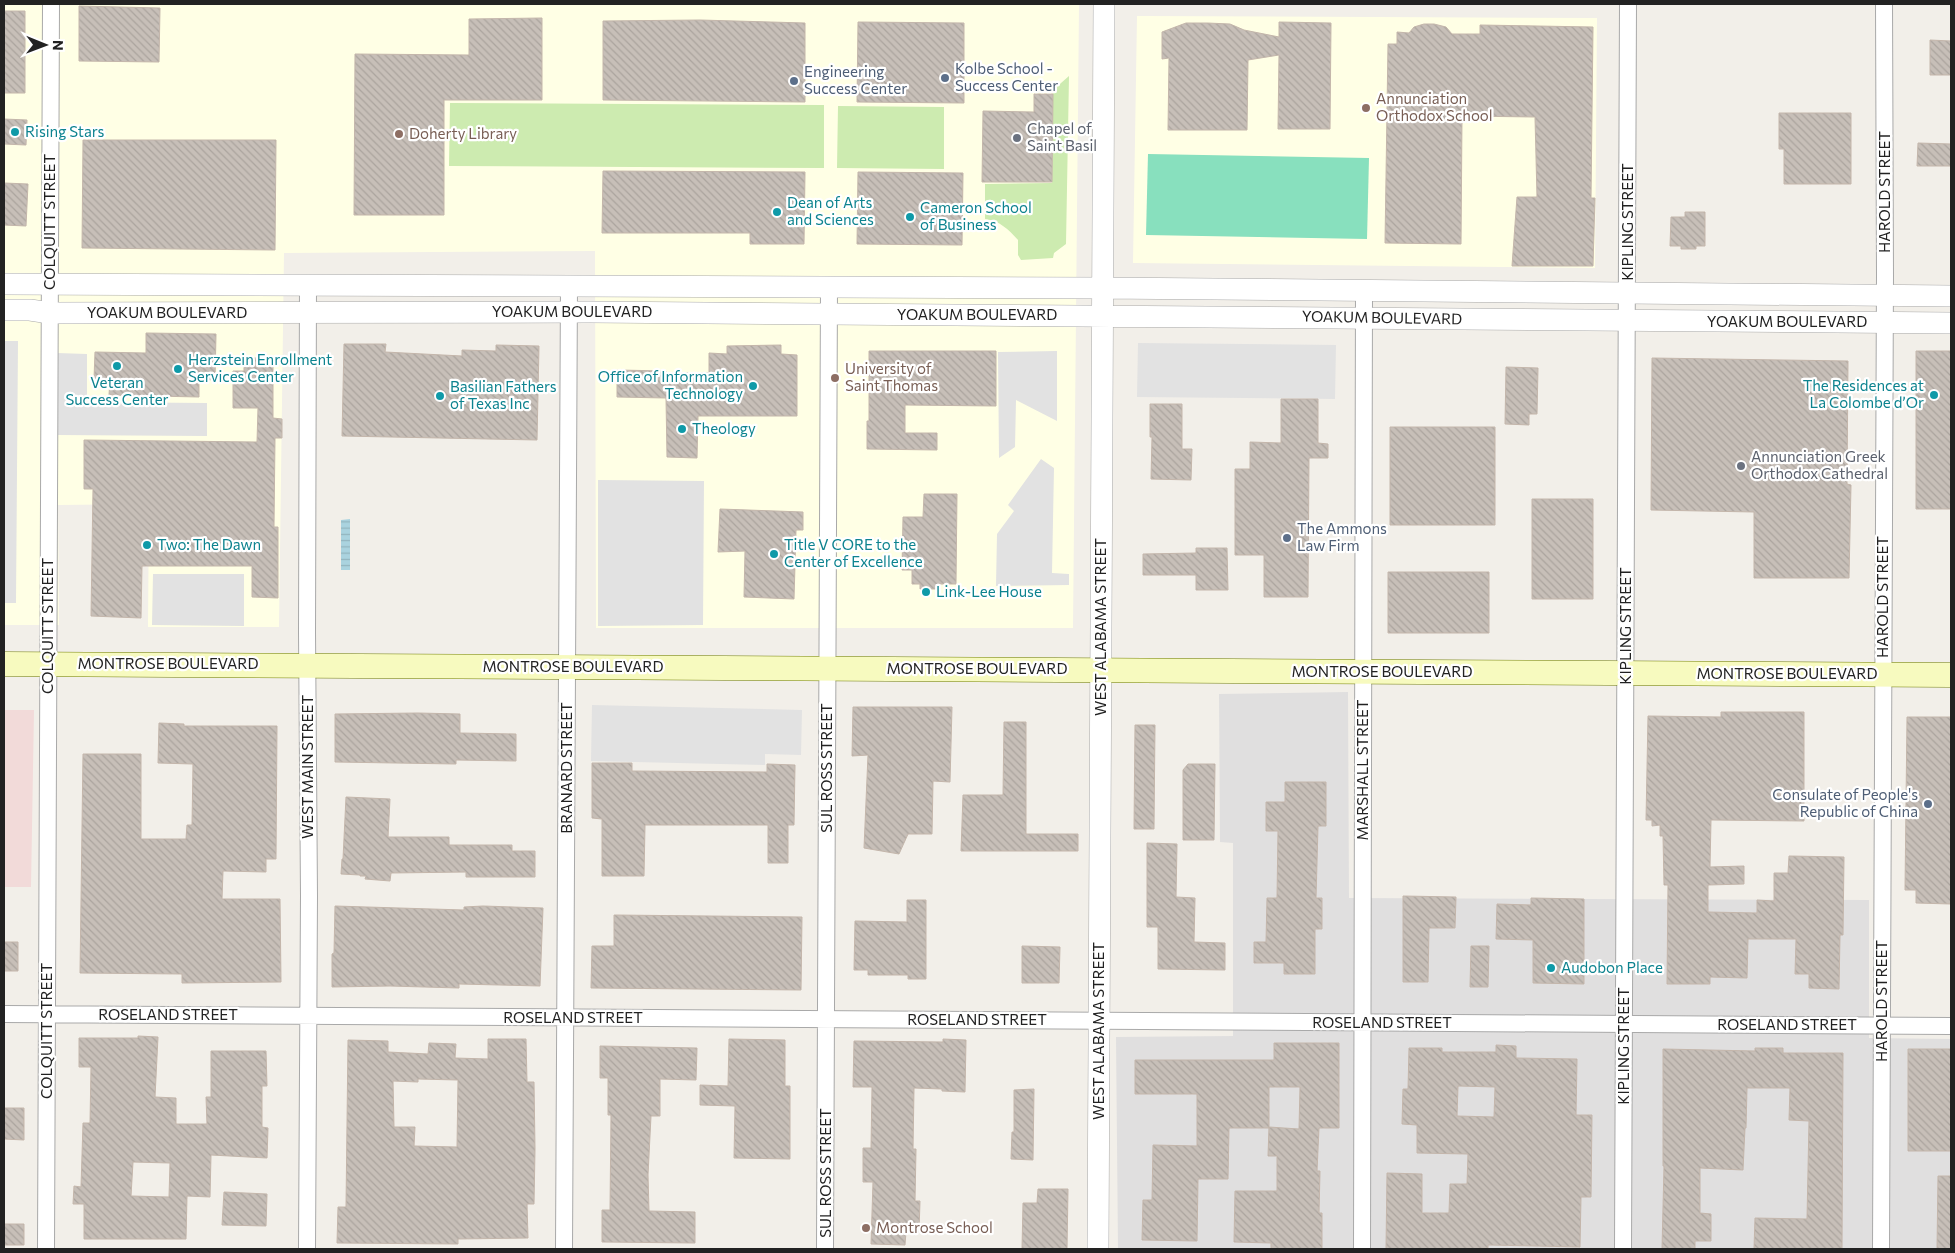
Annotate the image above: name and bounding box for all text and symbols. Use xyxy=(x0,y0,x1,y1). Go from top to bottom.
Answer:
north arrow xyxy=(20,20,70,70)
text: N xyxy=(50,40,67,51)
place label: Kolbe School - Success Center xyxy=(955,59,1058,94)
place label: Engineering Success Center xyxy=(804,62,907,97)
marker: Kolbe School - Success Center xyxy=(939,72,951,84)
marker: Engineering Success Center xyxy=(788,75,800,87)
place label: Annunciation Orthodox School xyxy=(1376,89,1493,124)
marker: Annunciation Orthodox School xyxy=(1360,102,1372,114)
place label: Chapel of Saint Basil xyxy=(1027,119,1097,154)
place label: Rising Stars xyxy=(25,122,105,140)
place label: Doherty Library xyxy=(409,124,517,142)
marker: Rising Stars xyxy=(9,126,21,138)
marker: Doherty Library xyxy=(393,128,405,140)
street label: HAROLD STREET xyxy=(1875,131,1893,253)
marker: Chapel of Saint Basil xyxy=(1011,132,1023,144)
street label: COLQUITT STREET xyxy=(40,154,58,290)
street label: KIPLING STREET xyxy=(1618,163,1636,281)
place label: Dean of Arts and Sciences xyxy=(787,193,874,228)
place label: Cameron School of Business xyxy=(920,198,1032,233)
marker: Dean of Arts and Sciences xyxy=(771,206,783,218)
marker: Cameron School of Business xyxy=(904,211,916,223)
street label: YOAKUM BOULEVARD xyxy=(492,302,652,320)
street label: YOAKUM BOULEVARD xyxy=(87,303,247,321)
street label: YOAKUM BOULEVARD xyxy=(897,305,1057,323)
street label: YOAKUM BOULEVARD xyxy=(1302,307,1462,327)
street label: YOAKUM BOULEVARD xyxy=(1707,312,1867,330)
place label: Herzstein Enrollment Services Center xyxy=(188,350,332,385)
place label: University of Saint Thomas xyxy=(845,359,938,394)
marker: Veteran Success Center xyxy=(111,360,123,372)
marker: Herzstein Enrollment Services Center xyxy=(172,363,184,375)
place label: Office of Information Technology xyxy=(598,367,743,402)
marker: University of Saint Thomas xyxy=(829,372,841,384)
place label: Veteran Success Center xyxy=(65,373,169,408)
place label: The Residences at La Colombe d’Or xyxy=(1803,376,1924,411)
place label: Basilian Fathers of Texas Inc xyxy=(450,377,557,412)
marker: Office of Information Technology xyxy=(747,380,759,392)
marker: The Residences at La Colombe d’Or xyxy=(1928,389,1940,401)
marker: Basilian Fathers of Texas Inc xyxy=(434,390,446,402)
place label: Theology xyxy=(692,419,756,437)
marker: Theology xyxy=(676,423,688,435)
place label: Annunciation Greek Orthodox Cathedral xyxy=(1751,447,1888,482)
marker: Annunciation Greek Orthodox Cathedral xyxy=(1735,460,1747,472)
place label: The Ammons Law Firm xyxy=(1297,519,1387,554)
marker: The Ammons Law Firm xyxy=(1281,532,1293,544)
place label: Two: The Dawn xyxy=(157,535,261,553)
place label: Title V CORE to the Center of Excellence xyxy=(784,535,923,570)
street label: HAROLD STREET xyxy=(1873,536,1891,658)
street label: WEST ALABAMA STREET xyxy=(1091,538,1109,716)
marker: Two: The Dawn xyxy=(141,539,153,551)
marker: Title V CORE to the Center of Excellence xyxy=(768,548,780,560)
street label: COLQUITT STREET xyxy=(38,558,56,694)
street label: KIPLING STREET xyxy=(1616,567,1634,685)
place label: Link-Lee House xyxy=(936,582,1042,600)
marker: Link-Lee House xyxy=(920,586,932,598)
street label: MONTROSE BOULEVARD xyxy=(78,654,258,672)
street label: MONTROSE BOULEVARD xyxy=(483,657,663,675)
street label: MONTROSE BOULEVARD xyxy=(887,659,1067,677)
street label: MONTROSE BOULEVARD xyxy=(1292,662,1472,680)
street label: MONTROSE BOULEVARD xyxy=(1697,664,1877,682)
street label: WEST MAIN STREET xyxy=(298,695,316,839)
street label: MARSHALL STREET xyxy=(1353,699,1371,840)
street label: BRANARD STREET xyxy=(557,702,575,834)
street label: SUL ROSS STREET xyxy=(817,703,835,833)
place label: Consulate of People's Republic of China xyxy=(1772,785,1918,820)
marker: Consulate of People's Republic of China xyxy=(1922,798,1934,810)
street label: HAROLD STREET xyxy=(1872,940,1890,1062)
street label: WEST ALABAMA STREET xyxy=(1089,942,1107,1120)
place label: Audobon Place xyxy=(1561,958,1663,976)
marker: Audobon Place xyxy=(1545,962,1557,974)
street label: COLQUITT STREET xyxy=(37,963,55,1099)
street label: KIPLING STREET xyxy=(1614,987,1632,1105)
street label: ROSELAND STREET xyxy=(98,1005,238,1023)
street label: ROSELAND STREET xyxy=(503,1008,643,1026)
street label: ROSELAND STREET xyxy=(907,1010,1047,1028)
street label: ROSELAND STREET xyxy=(1312,1013,1452,1031)
street label: ROSELAND STREET xyxy=(1717,1015,1857,1033)
street label: SUL ROSS STREET xyxy=(816,1108,834,1238)
place label: Montrose School xyxy=(876,1218,993,1236)
marker: Montrose School xyxy=(860,1222,872,1234)

